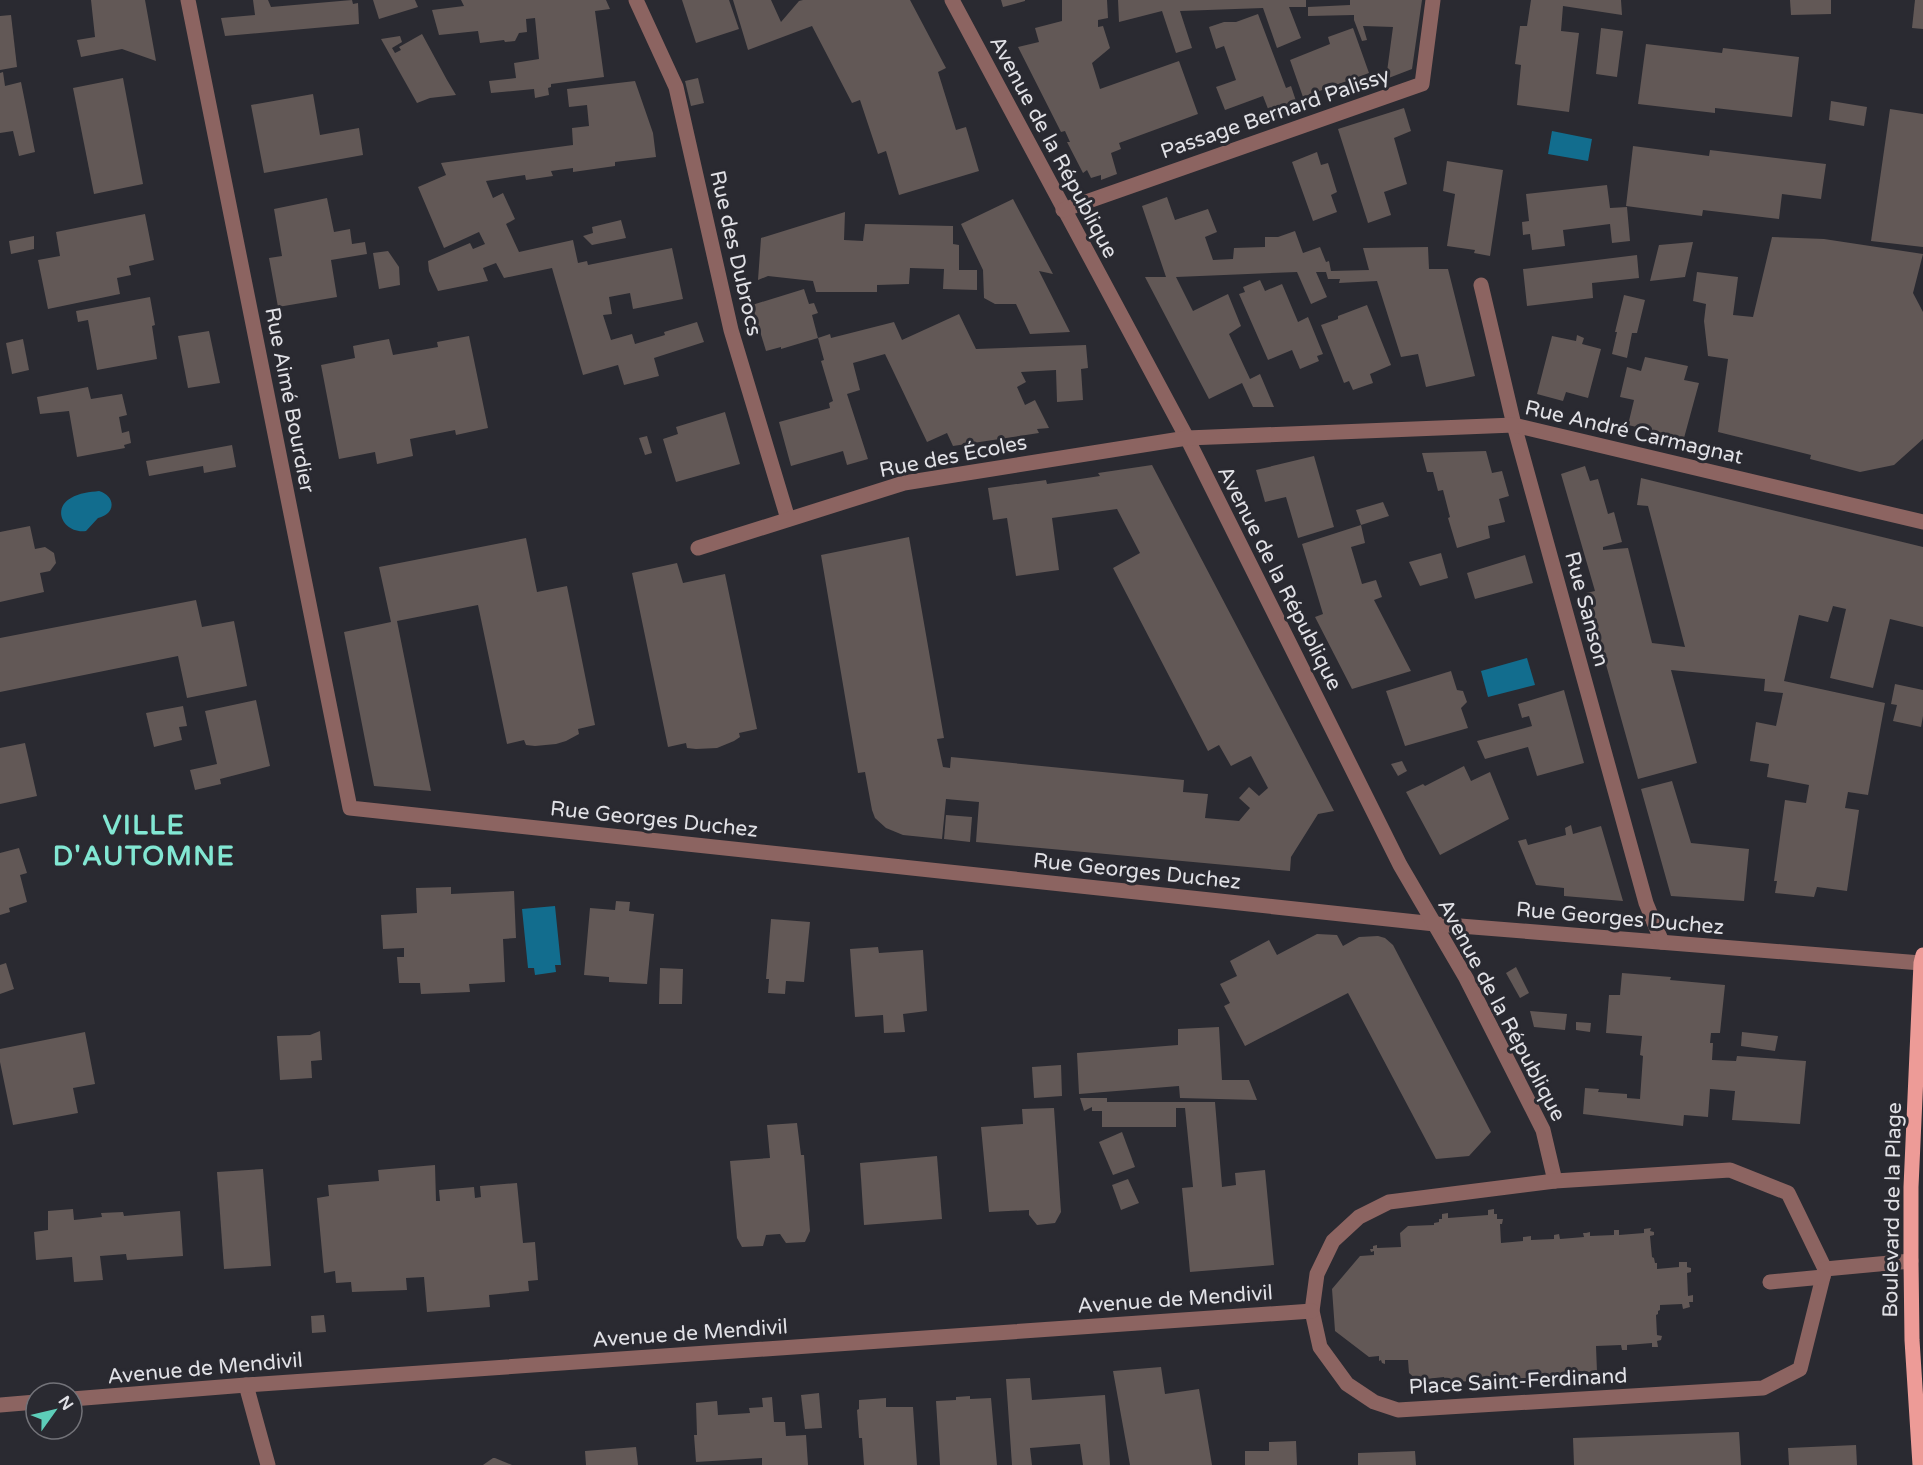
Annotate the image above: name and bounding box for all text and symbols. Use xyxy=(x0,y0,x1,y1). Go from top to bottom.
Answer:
street label: Avenue de la République xyxy=(984,32,1123,263)
street label: Passage Bernard Palissy xyxy=(1157,63,1393,164)
street label: Rue des Dubrocs xyxy=(704,168,767,338)
street label: Rue Aimé Bourdier xyxy=(259,305,320,495)
street label: Rue André Carmagnat xyxy=(1522,395,1745,470)
street label: Rue des Écoles xyxy=(877,430,1029,483)
street label: Avenue de la République xyxy=(1212,462,1347,695)
street label: Rue Sanson xyxy=(1559,549,1614,669)
street label: Rue Georges Duchez xyxy=(549,796,759,843)
district label: VILLE D'AUTOMNE xyxy=(53,809,235,873)
street label: Rue Georges Duchez xyxy=(1032,848,1242,895)
street label: Avenue de la République xyxy=(1432,895,1571,1126)
street label: Rue Georges Duchez xyxy=(1515,897,1725,940)
street label: Boulevard de la Plage xyxy=(1878,1102,1907,1318)
street label: Avenue de Mendivil xyxy=(1076,1280,1274,1319)
street label: Avenue de Mendivil xyxy=(591,1314,789,1353)
street label: Avenue de Mendivil xyxy=(106,1348,304,1389)
street label: Place Saint-Ferdinand xyxy=(1408,1363,1628,1400)
north arrow xyxy=(24,1381,84,1441)
text: N xyxy=(54,1392,77,1414)

